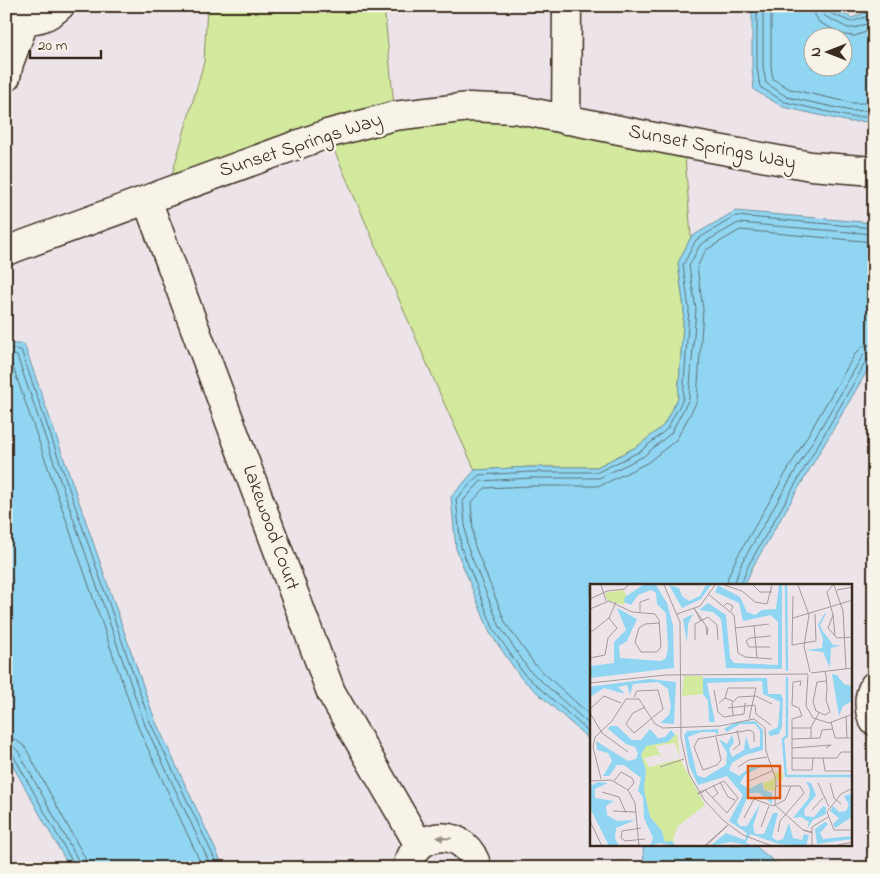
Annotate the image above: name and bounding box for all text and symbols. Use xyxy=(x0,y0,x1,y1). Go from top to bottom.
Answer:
scale bar xyxy=(30,28,101,60)
north arrow xyxy=(802,28,852,78)
text: 20 m xyxy=(38,35,68,57)
text: N xyxy=(806,47,827,57)
street label: Sunset Springs Way xyxy=(216,106,387,187)
street label: Sunset Springs Way xyxy=(626,118,798,179)
street label: Lakewood Court xyxy=(234,461,306,595)
inset map xyxy=(590,584,852,846)
one-way arrow xyxy=(435,834,451,842)

